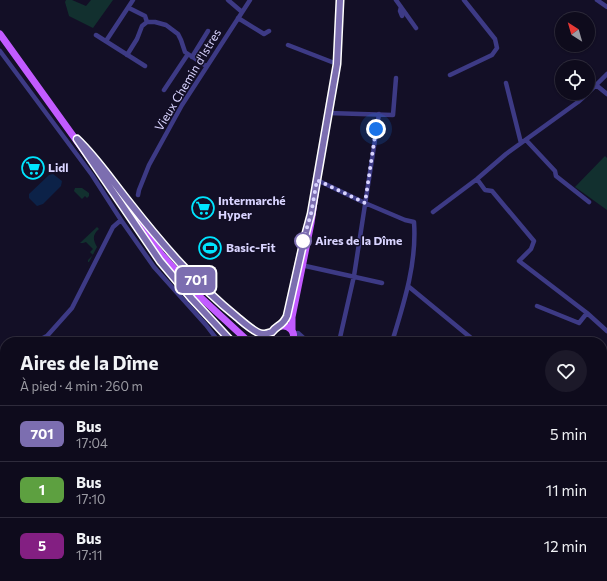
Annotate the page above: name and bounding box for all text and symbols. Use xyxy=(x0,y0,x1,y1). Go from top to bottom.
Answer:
north arrow xyxy=(555,12,595,52)
map controls xyxy=(555,12,595,100)
street label: Vieux Chemin d'Istres xyxy=(151,26,223,133)
button: locate xyxy=(555,60,595,100)
your location xyxy=(366,119,386,139)
supermarket icon: Lidl xyxy=(20,155,46,181)
place label: Lidl xyxy=(48,160,69,174)
place label: Intermarché Hyper xyxy=(218,193,286,221)
supermarket icon: Intermarché Hyper xyxy=(190,195,216,221)
marker: Aires de la Dîme xyxy=(294,232,312,250)
place label: Aires de la Dîme xyxy=(315,233,402,247)
sports icon: Basic-Fit xyxy=(197,235,223,261)
place label: Basic-Fit xyxy=(226,240,275,254)
line badge: 701 xyxy=(173,267,219,293)
text: 701 xyxy=(184,271,208,288)
button: heart xyxy=(545,350,587,392)
text: Aires de la Dîme xyxy=(20,351,158,374)
text: À pied · 4 min · 260 m xyxy=(20,378,143,394)
text: Bus xyxy=(76,417,101,435)
text: 701 xyxy=(30,425,54,442)
text: 5 min xyxy=(550,425,587,443)
text: 17:04 xyxy=(76,435,108,451)
text: Bus xyxy=(76,473,101,491)
text: 1 xyxy=(39,481,45,498)
text: 11 min xyxy=(546,481,587,499)
text: 17:10 xyxy=(76,491,106,507)
text: Bus xyxy=(76,529,101,547)
text: 5 xyxy=(38,537,46,554)
text: 12 min xyxy=(544,537,587,555)
text: 17:11 xyxy=(76,547,103,563)

